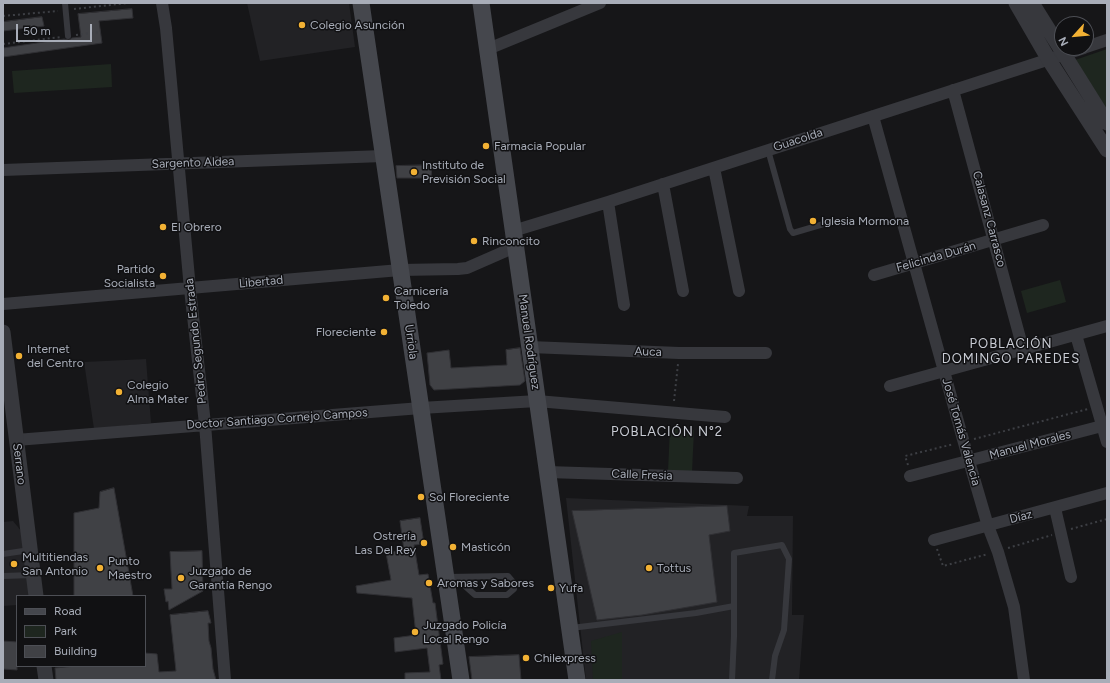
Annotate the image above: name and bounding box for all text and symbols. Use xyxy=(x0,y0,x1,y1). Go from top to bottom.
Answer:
scale bar xyxy=(18,16,94,42)
north arrow xyxy=(1054,16,1094,56)
place label: Colegio Asunción xyxy=(310,18,405,32)
marker: Colegio Asunción xyxy=(297,20,307,30)
text: 50 m xyxy=(23,24,51,38)
text: N xyxy=(1056,34,1071,48)
street label: Guacolda xyxy=(771,125,825,155)
place label: Farmacia Popular xyxy=(494,139,586,153)
marker: Farmacia Popular xyxy=(481,141,491,151)
street label: Sargento Aldea xyxy=(151,154,235,172)
place label: Instituto de Previsión Social xyxy=(422,158,506,186)
marker: Instituto de Previsión Social xyxy=(409,167,419,177)
street label: Calasanz Carrasco xyxy=(969,169,1009,269)
place label: Iglesia Mormona xyxy=(821,214,909,228)
marker: Iglesia Mormona xyxy=(808,216,818,226)
place label: El Obrero xyxy=(171,220,222,234)
marker: El Obrero xyxy=(158,222,168,232)
place label: Rinconcito xyxy=(482,234,540,248)
marker: Rinconcito xyxy=(469,236,479,246)
street label: Felicinda Durán xyxy=(894,239,978,275)
place label: Partido Socialista xyxy=(104,262,155,290)
marker: Partido Socialista xyxy=(158,271,168,281)
street label: Libertad xyxy=(238,273,284,291)
street label: Pedro Segundo Estrada xyxy=(182,277,210,405)
place label: Carnicería Toledo xyxy=(394,284,448,312)
marker: Carnicería Toledo xyxy=(381,293,391,303)
street label: Manuel Rodríguez xyxy=(515,293,543,391)
street label: Urriola xyxy=(401,324,421,360)
place label: Floreciente xyxy=(316,325,376,339)
marker: Floreciente xyxy=(379,327,389,337)
district label: POBLACIÓN DOMINGO PAREDES xyxy=(942,336,1080,367)
place label: Internet del Centro xyxy=(27,342,84,370)
street label: Auca xyxy=(634,344,662,360)
marker: Internet del Centro xyxy=(14,351,24,361)
street label: José Tomás Valencia xyxy=(939,377,983,487)
place label: Colegio Alma Mater xyxy=(127,378,188,406)
marker: Colegio Alma Mater xyxy=(114,387,124,397)
street label: Doctor Santiago Cornejo Campos xyxy=(186,405,368,433)
district label: POBLACIÓN N°2 xyxy=(611,424,723,440)
street label: Manuel Morales xyxy=(988,427,1072,463)
street label: Serrano xyxy=(9,442,29,486)
street label: Calle Fresia xyxy=(611,467,673,483)
place label: Sol Floreciente xyxy=(429,490,509,504)
marker: Sol Floreciente xyxy=(416,492,426,502)
street label: Díaz xyxy=(1008,507,1034,527)
place label: Ostrería Las Del Rey xyxy=(354,529,416,557)
marker: Ostrería Las Del Rey xyxy=(419,538,429,548)
place label: Masticón xyxy=(461,540,510,554)
marker: Masticón xyxy=(448,542,458,552)
place label: Multitiendas San Antonio xyxy=(22,550,88,578)
place label: Punto Maestro xyxy=(108,554,152,582)
marker: Multitiendas San Antonio xyxy=(9,559,19,569)
place label: Tottus xyxy=(657,561,691,575)
marker: Punto Maestro xyxy=(95,563,105,573)
marker: Tottus xyxy=(644,563,654,573)
place label: Juzgado de Garantía Rengo xyxy=(189,564,272,592)
marker: Juzgado de Garantía Rengo xyxy=(176,573,186,583)
place label: Aromas y Sabores xyxy=(437,576,534,590)
marker: Aromas y Sabores xyxy=(424,578,434,588)
place label: Yufa xyxy=(559,581,583,595)
marker: Yufa xyxy=(546,583,556,593)
legend xyxy=(16,595,146,667)
text: Road xyxy=(54,604,82,618)
place label: Juzgado Policía Local Rengo xyxy=(423,618,506,646)
text: Park xyxy=(54,624,77,638)
marker: Juzgado Policía Local Rengo xyxy=(410,627,420,637)
text: Building xyxy=(54,644,97,658)
place label: Chilexpress xyxy=(534,651,596,665)
marker: Chilexpress xyxy=(521,653,531,663)

